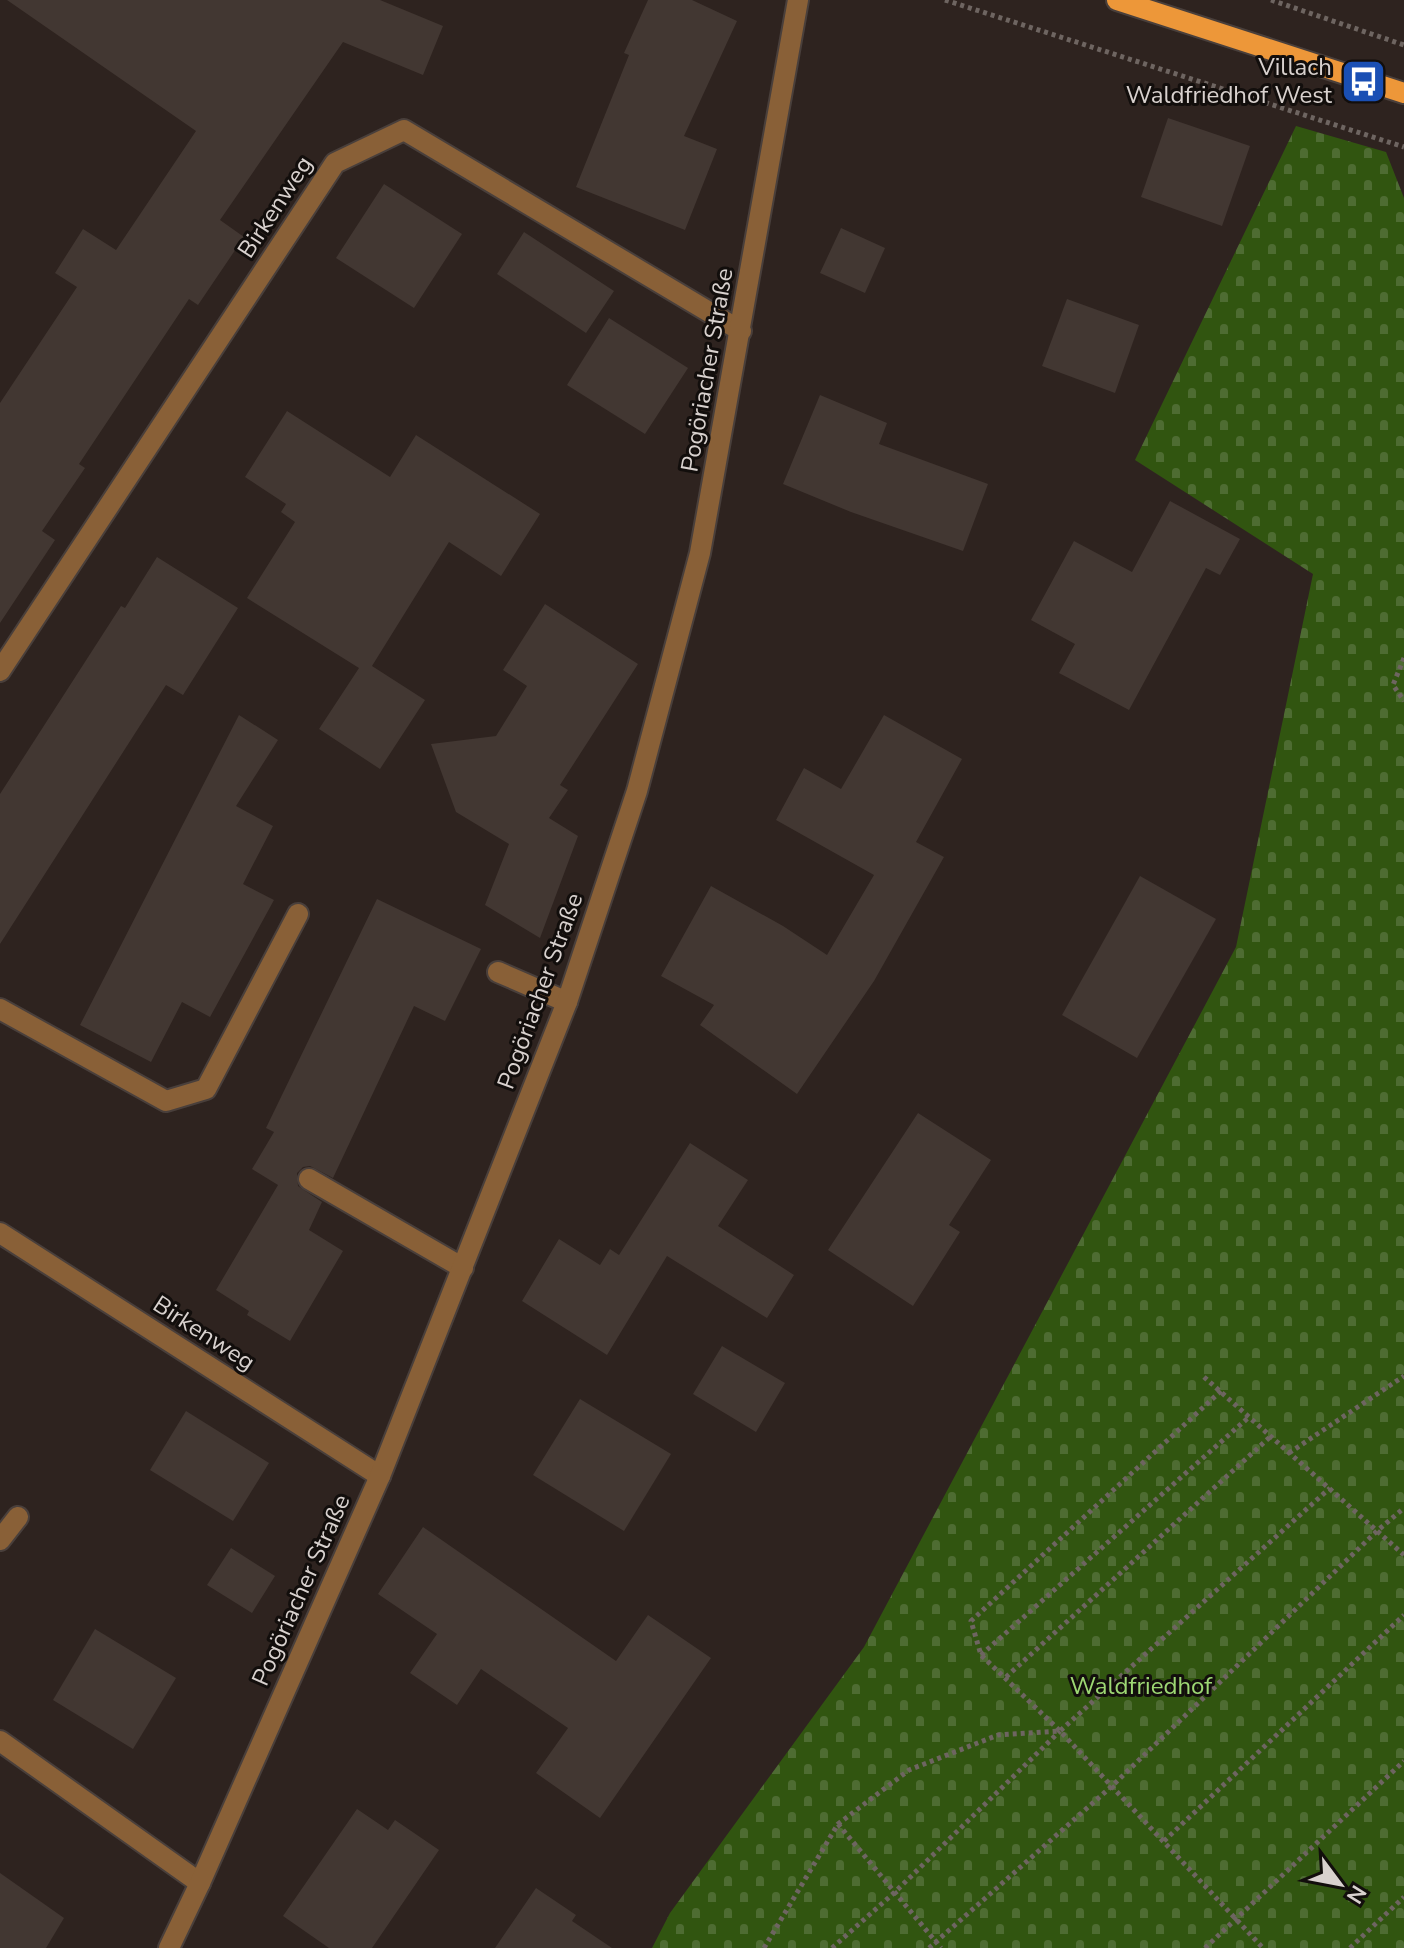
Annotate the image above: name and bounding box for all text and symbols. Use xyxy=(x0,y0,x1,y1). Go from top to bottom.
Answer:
place label: Villach Waldfriedhof West xyxy=(1126,51,1333,111)
bus stop icon: Villach Waldfriedhof West xyxy=(1339,57,1387,105)
street label: Birkenweg xyxy=(230,150,320,264)
street label: Pogöriacher Straße xyxy=(673,266,741,474)
street label: Pogöriacher Straße xyxy=(490,889,590,1093)
street label: Birkenweg xyxy=(147,1288,261,1378)
street label: Pogöriacher Straße xyxy=(244,1489,358,1691)
park label: Waldfriedhof xyxy=(1070,1670,1213,1702)
north arrow xyxy=(1300,1844,1380,1924)
text: N xyxy=(1339,1879,1373,1909)

